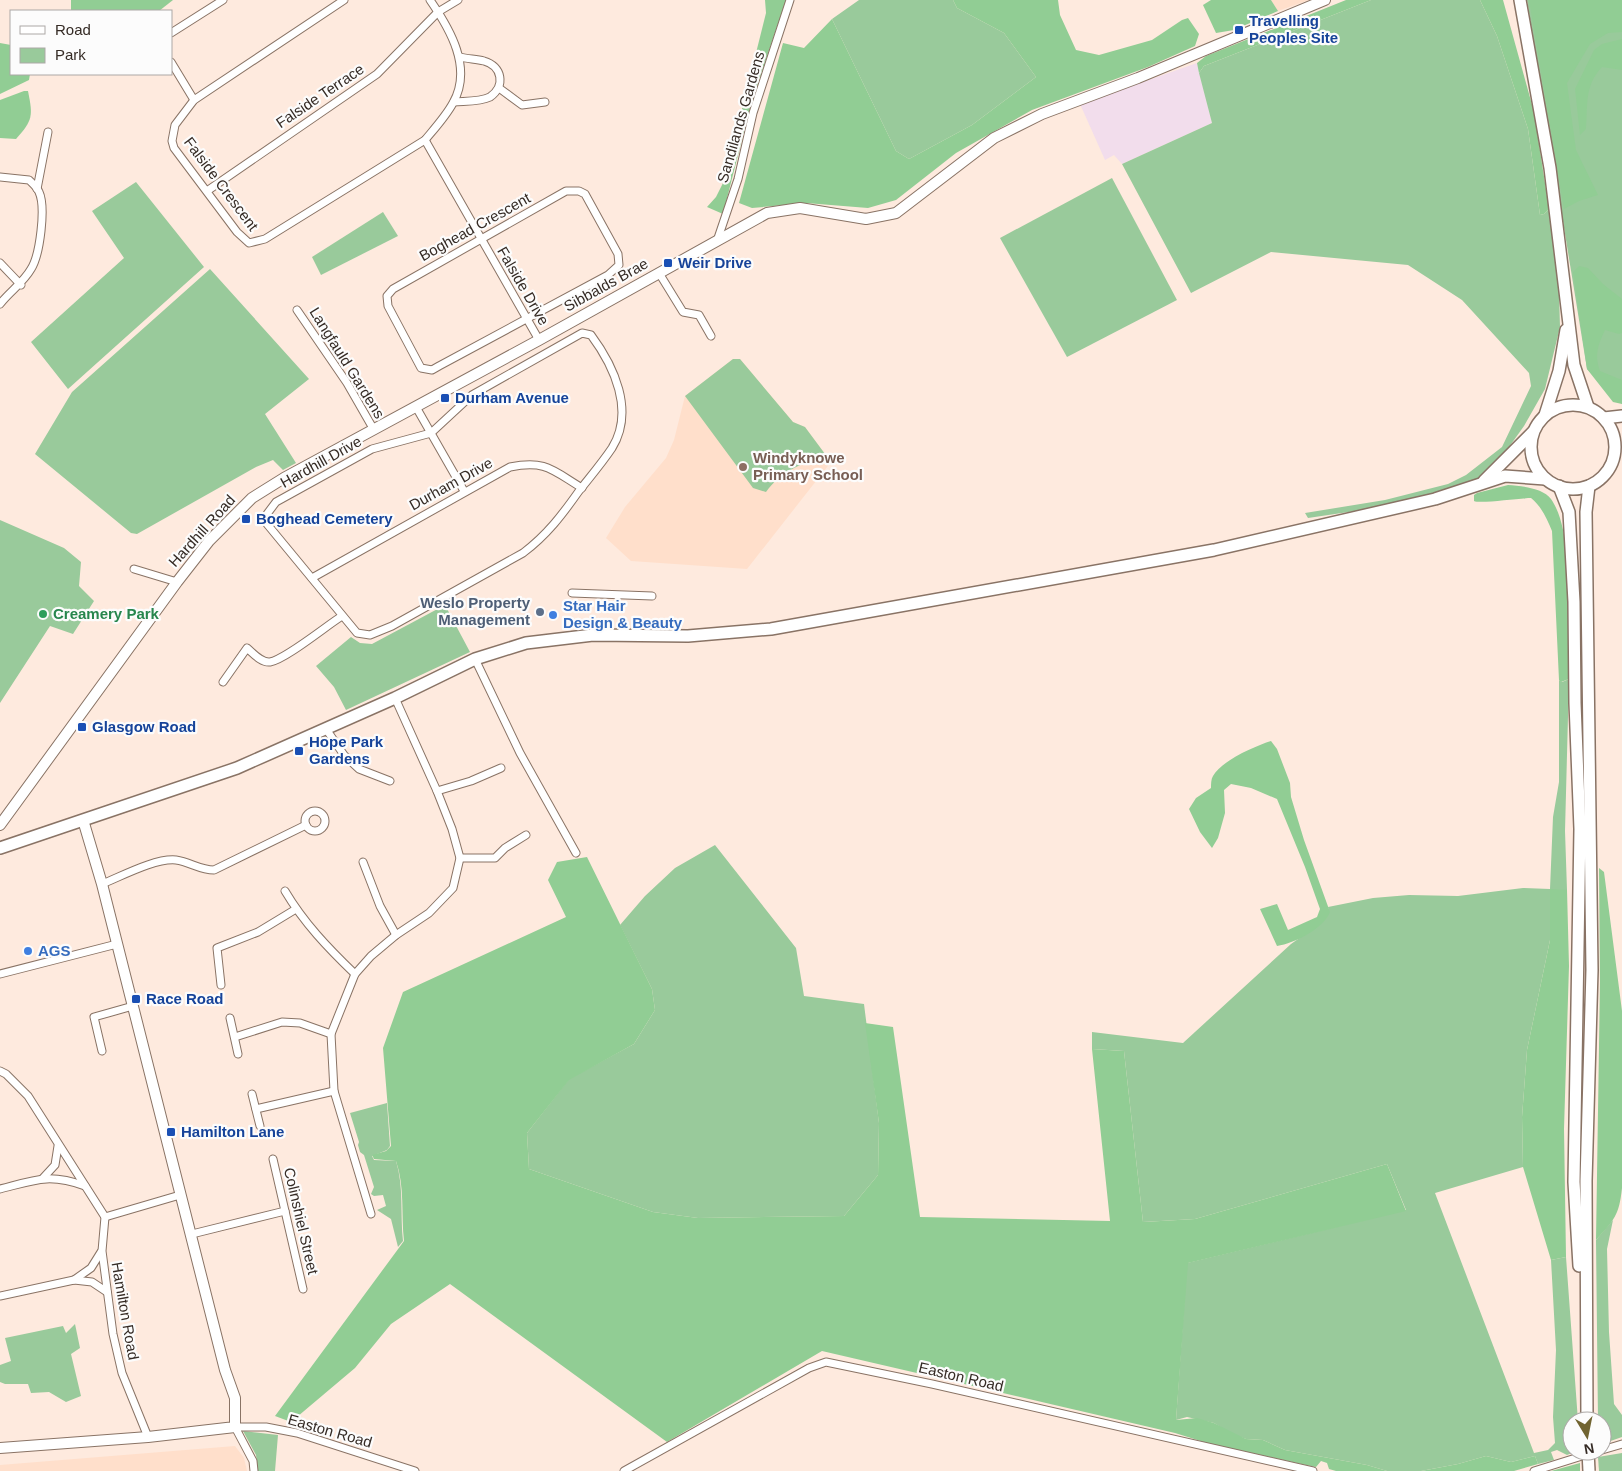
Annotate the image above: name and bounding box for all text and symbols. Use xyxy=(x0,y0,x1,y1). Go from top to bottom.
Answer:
legend xyxy=(10,10,172,75)
place label: Travelling Peoples Site xyxy=(1249,12,1338,46)
text: Road xyxy=(55,21,91,38)
marker: Travelling Peoples Site xyxy=(1233,24,1245,36)
text: Park xyxy=(55,46,86,63)
street label: Sandilands Gardens xyxy=(714,49,767,185)
street label: Falside Terrace xyxy=(273,60,367,131)
street label: Falside Crescent xyxy=(181,134,263,234)
street label: Boghead Crescent xyxy=(416,189,534,264)
street label: Falside Drive xyxy=(494,244,553,328)
street label: Sibbalds Brae xyxy=(561,254,651,315)
place label: Weir Drive xyxy=(678,254,752,271)
marker: Weir Drive xyxy=(662,257,674,269)
street label: Langfauld Gardens xyxy=(306,304,388,421)
place label: Durham Avenue xyxy=(455,389,569,406)
marker: Durham Avenue xyxy=(439,392,451,404)
street label: Hardhill Drive xyxy=(277,432,364,491)
place label: Windyknowe Primary School xyxy=(753,449,863,483)
street label: Durham Drive xyxy=(406,454,495,513)
marker: Windyknowe Primary School xyxy=(737,461,749,473)
street label: Hardhill Road xyxy=(165,491,238,570)
place label: Boghead Cemetery xyxy=(256,510,393,527)
marker: Boghead Cemetery xyxy=(240,513,252,525)
place label: Weslo Property Management xyxy=(420,594,531,628)
place label: Star Hair Design & Beauty xyxy=(563,597,683,631)
place label: Creamery Park xyxy=(53,605,160,622)
marker: Weslo Property Management xyxy=(534,606,546,618)
marker: Creamery Park xyxy=(37,608,49,620)
marker: Star Hair Design & Beauty xyxy=(547,609,559,621)
place label: Glasgow Road xyxy=(92,718,196,735)
marker: Glasgow Road xyxy=(76,721,88,733)
place label: Hope Park Gardens xyxy=(309,733,384,767)
marker: Hope Park Gardens xyxy=(293,745,305,757)
place label: AGS xyxy=(38,942,71,959)
marker: AGS xyxy=(22,945,34,957)
place label: Race Road xyxy=(146,990,224,1007)
marker: Race Road xyxy=(130,993,142,1005)
place label: Hamilton Lane xyxy=(181,1123,284,1140)
marker: Hamilton Lane xyxy=(165,1126,177,1138)
street label: Colinshiel Street xyxy=(281,1166,322,1277)
street label: Hamilton Road xyxy=(109,1261,142,1361)
street label: Easton Road xyxy=(917,1358,1005,1395)
street label: Easton Road xyxy=(286,1410,374,1451)
north arrow xyxy=(1562,1411,1612,1461)
text: N xyxy=(1583,1440,1596,1458)

